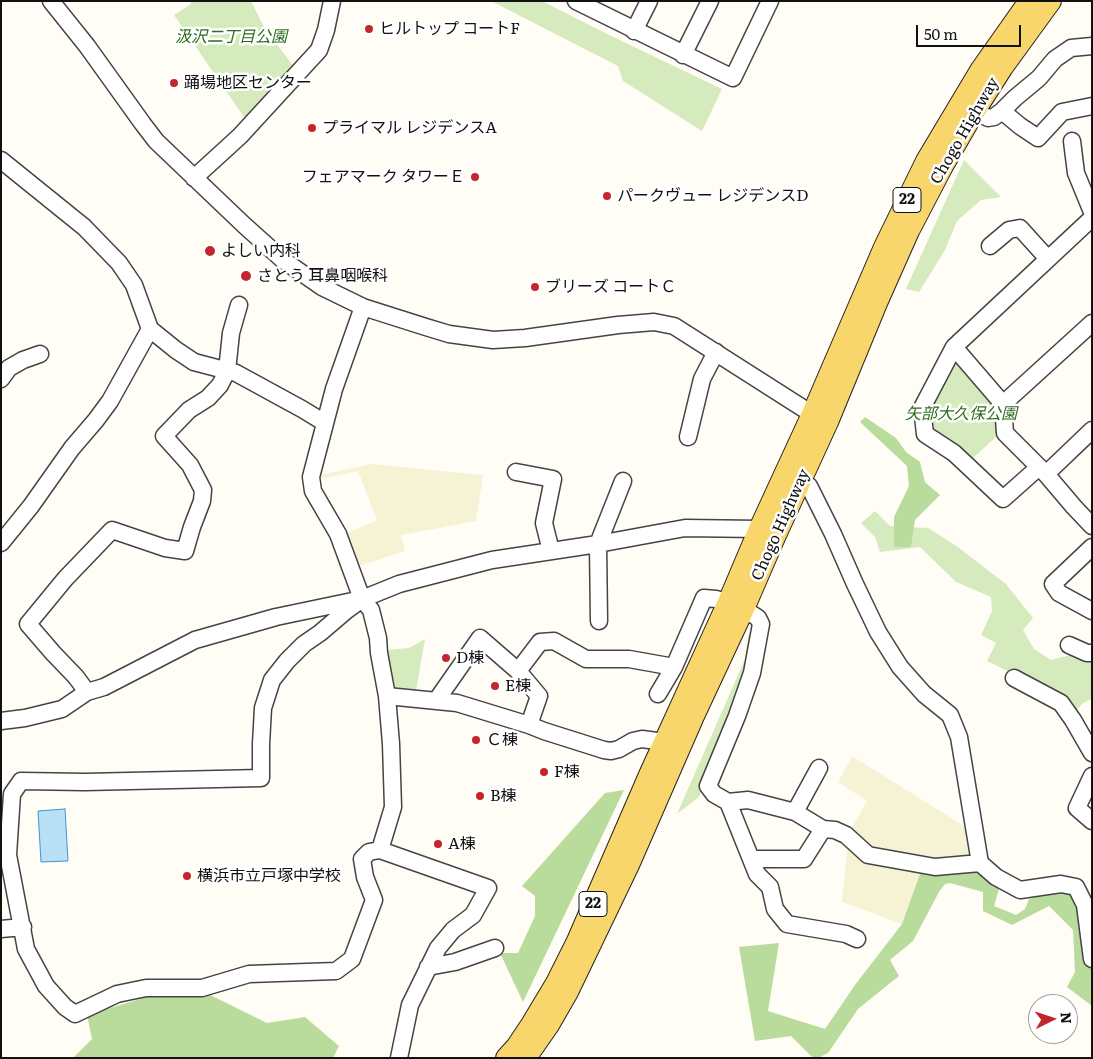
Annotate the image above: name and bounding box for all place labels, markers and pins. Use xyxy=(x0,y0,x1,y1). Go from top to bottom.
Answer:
place label: ヒルトップ コートF xyxy=(379,19,520,39)
marker: ヒルトップ コートF xyxy=(363,23,375,35)
place label: 踊場地区センター xyxy=(184,73,312,93)
marker: 踊場地区センター xyxy=(168,77,180,89)
place label: プライマル レジデンスA xyxy=(322,118,497,138)
marker: プライマル レジデンスA xyxy=(306,122,318,134)
place label: フェアマーク タワーＥ xyxy=(302,167,465,187)
marker: フェアマーク タワーＥ xyxy=(469,171,481,183)
place label: パークヴュー レジデンスD xyxy=(617,186,808,206)
marker: パークヴュー レジデンスD xyxy=(601,190,613,202)
place label: よしい内科 xyxy=(221,241,301,261)
marker: よしい内科 xyxy=(203,244,217,258)
place label: さとう 耳鼻咽喉科 xyxy=(257,266,388,286)
marker: さとう 耳鼻咽喉科 xyxy=(239,269,253,283)
place label: ブリーズ コートＣ xyxy=(545,277,676,297)
marker: ブリーズ コートＣ xyxy=(529,281,541,293)
place label: D棟 xyxy=(456,648,484,668)
marker: D棟 xyxy=(440,652,452,664)
place label: E棟 xyxy=(505,676,531,696)
marker: E棟 xyxy=(489,680,501,692)
place label: Ｃ棟 xyxy=(486,730,518,750)
marker: Ｃ棟 xyxy=(470,734,482,746)
place label: F棟 xyxy=(554,762,580,782)
marker: F棟 xyxy=(538,766,550,778)
place label: B棟 xyxy=(490,786,517,806)
marker: B棟 xyxy=(474,790,486,802)
place label: A棟 xyxy=(448,834,476,854)
marker: A棟 xyxy=(432,838,444,850)
place label: 横浜市立戸塚中学校 xyxy=(197,866,341,886)
marker: 横浜市立戸塚中学校 xyxy=(181,870,193,882)

